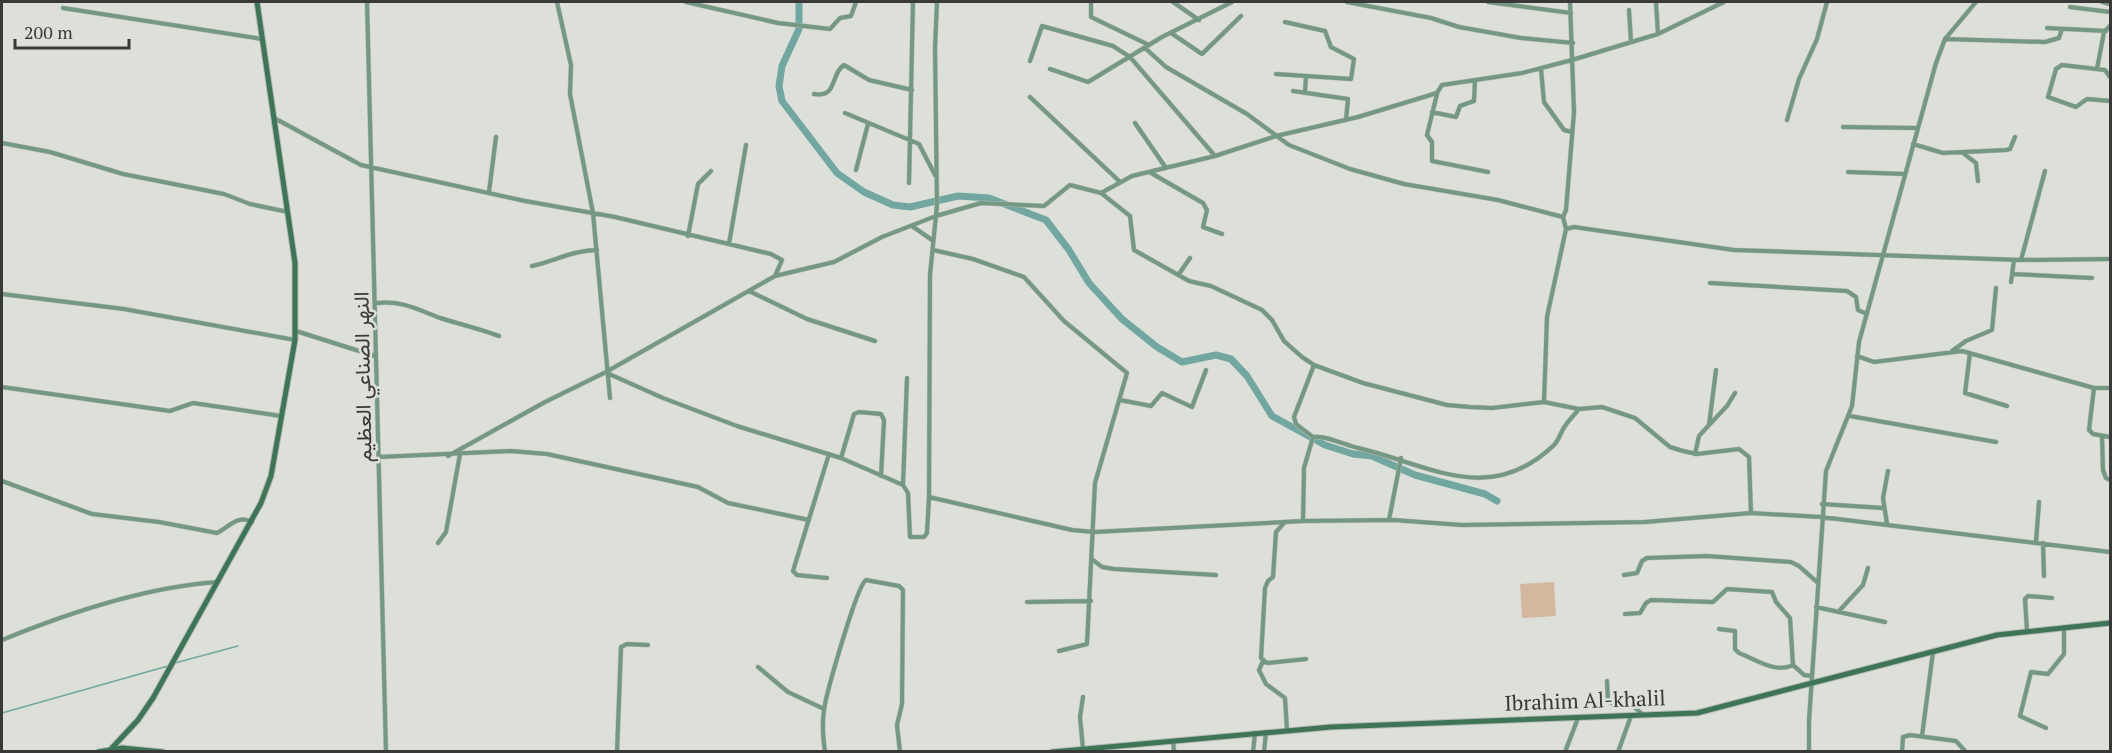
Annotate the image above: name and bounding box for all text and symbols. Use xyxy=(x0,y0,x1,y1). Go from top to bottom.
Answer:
scale bar xyxy=(15,12,129,50)
text: 200 m xyxy=(24,20,73,44)
street label: النهر الصناعي العظيم xyxy=(347,291,381,463)
street label: Ibrahim Al-khalil xyxy=(1504,683,1666,717)

